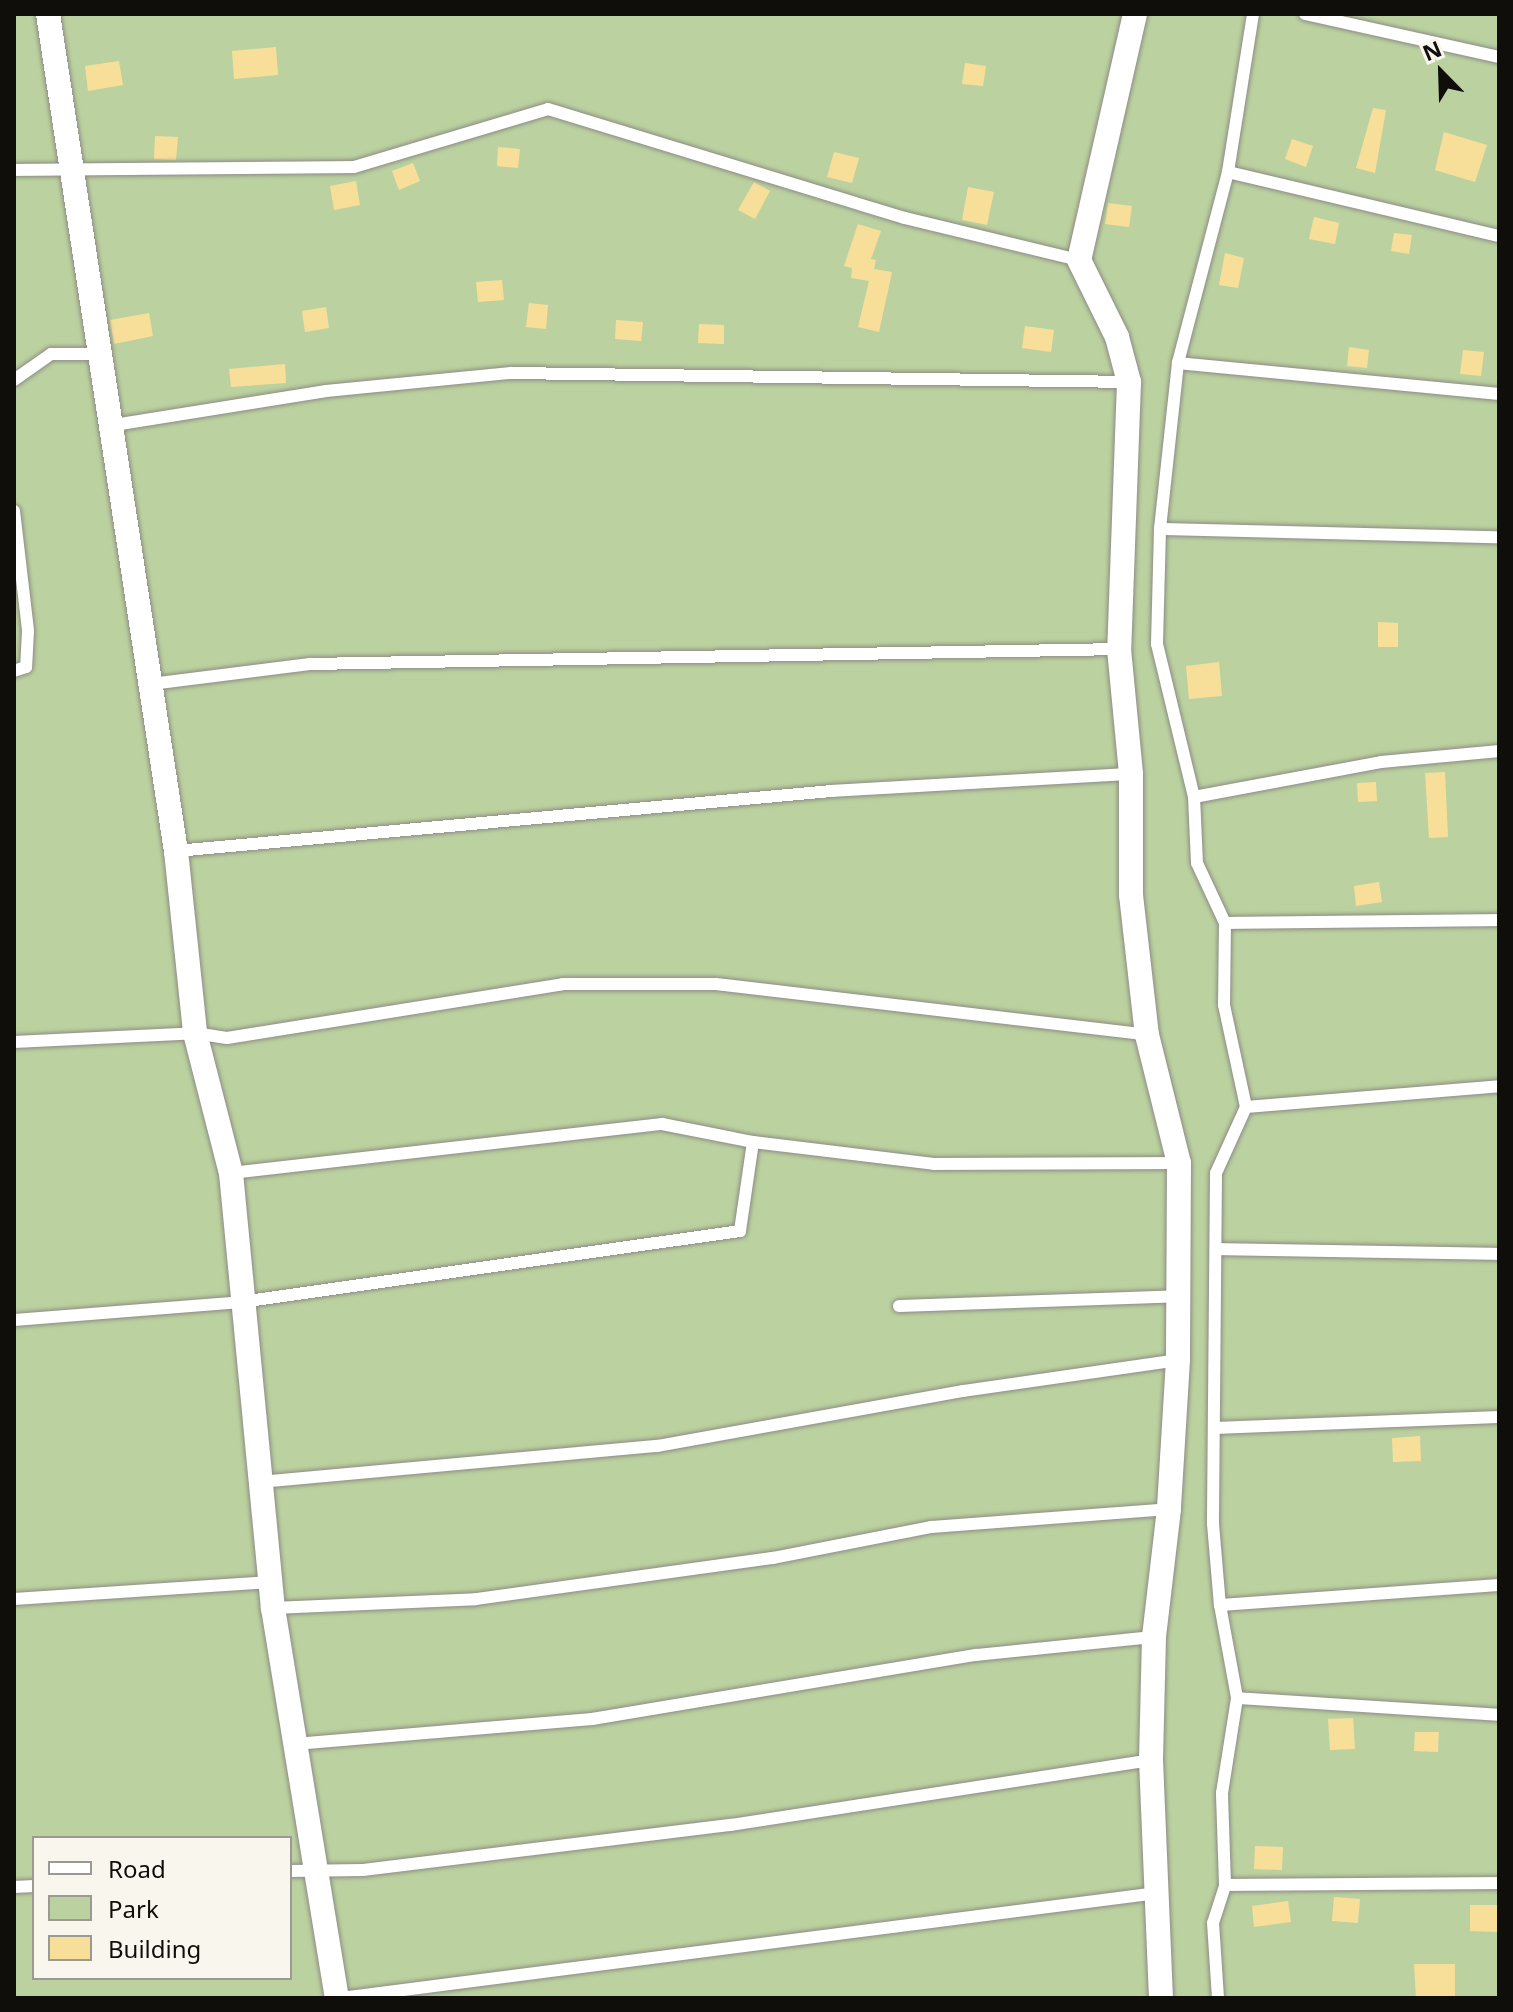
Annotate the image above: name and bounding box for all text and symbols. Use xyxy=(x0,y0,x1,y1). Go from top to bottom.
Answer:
north arrow xyxy=(1401,32,1481,112)
text: N xyxy=(1418,33,1446,67)
legend xyxy=(32,1836,292,1980)
text: Road xyxy=(108,1852,166,1885)
text: Park xyxy=(108,1892,159,1925)
text: Building xyxy=(108,1932,201,1965)

